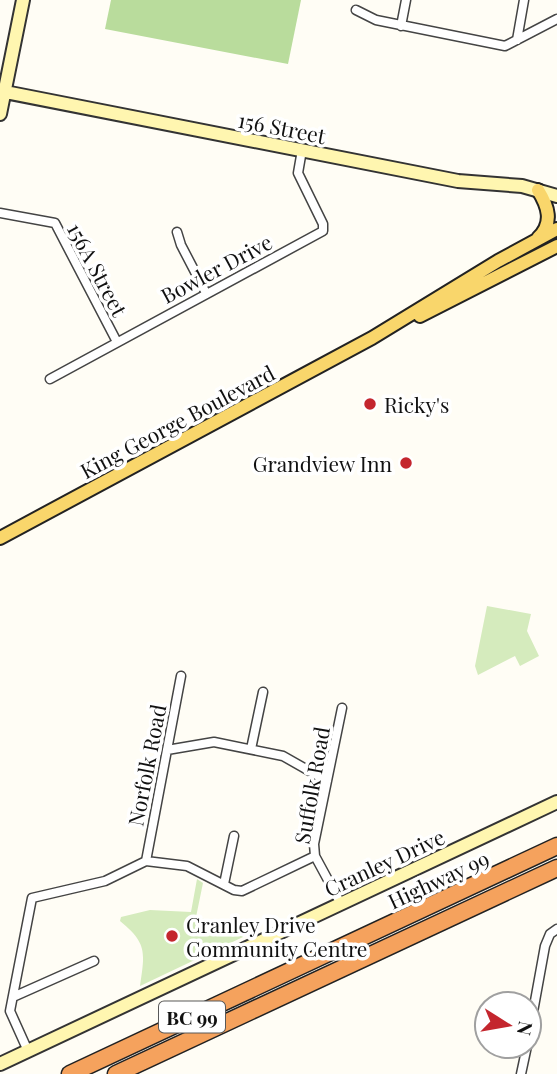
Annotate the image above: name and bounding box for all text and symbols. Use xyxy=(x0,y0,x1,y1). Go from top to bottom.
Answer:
street label: 156 Street xyxy=(236,105,329,149)
street label: 156A Street xyxy=(62,217,135,321)
street label: Bowler Drive xyxy=(156,227,276,309)
street label: King George Boulevard xyxy=(75,358,279,484)
place label: Ricky's xyxy=(384,390,449,418)
marker: Ricky's xyxy=(362,396,378,412)
place label: Grandview Inn xyxy=(253,449,392,477)
marker: Grandview Inn xyxy=(398,455,414,471)
street label: Norfolk Road xyxy=(120,702,172,828)
street label: Suffolk Road xyxy=(287,724,335,846)
street label: Cranley Drive xyxy=(319,822,449,902)
street label: Highway 99 xyxy=(383,843,493,915)
place label: Cranley Drive Community Centre xyxy=(186,910,367,962)
marker: Cranley Drive Community Centre xyxy=(164,928,180,944)
north arrow xyxy=(473,990,543,1060)
road number: BC 99 xyxy=(159,1001,225,1032)
text: N xyxy=(512,1019,540,1038)

